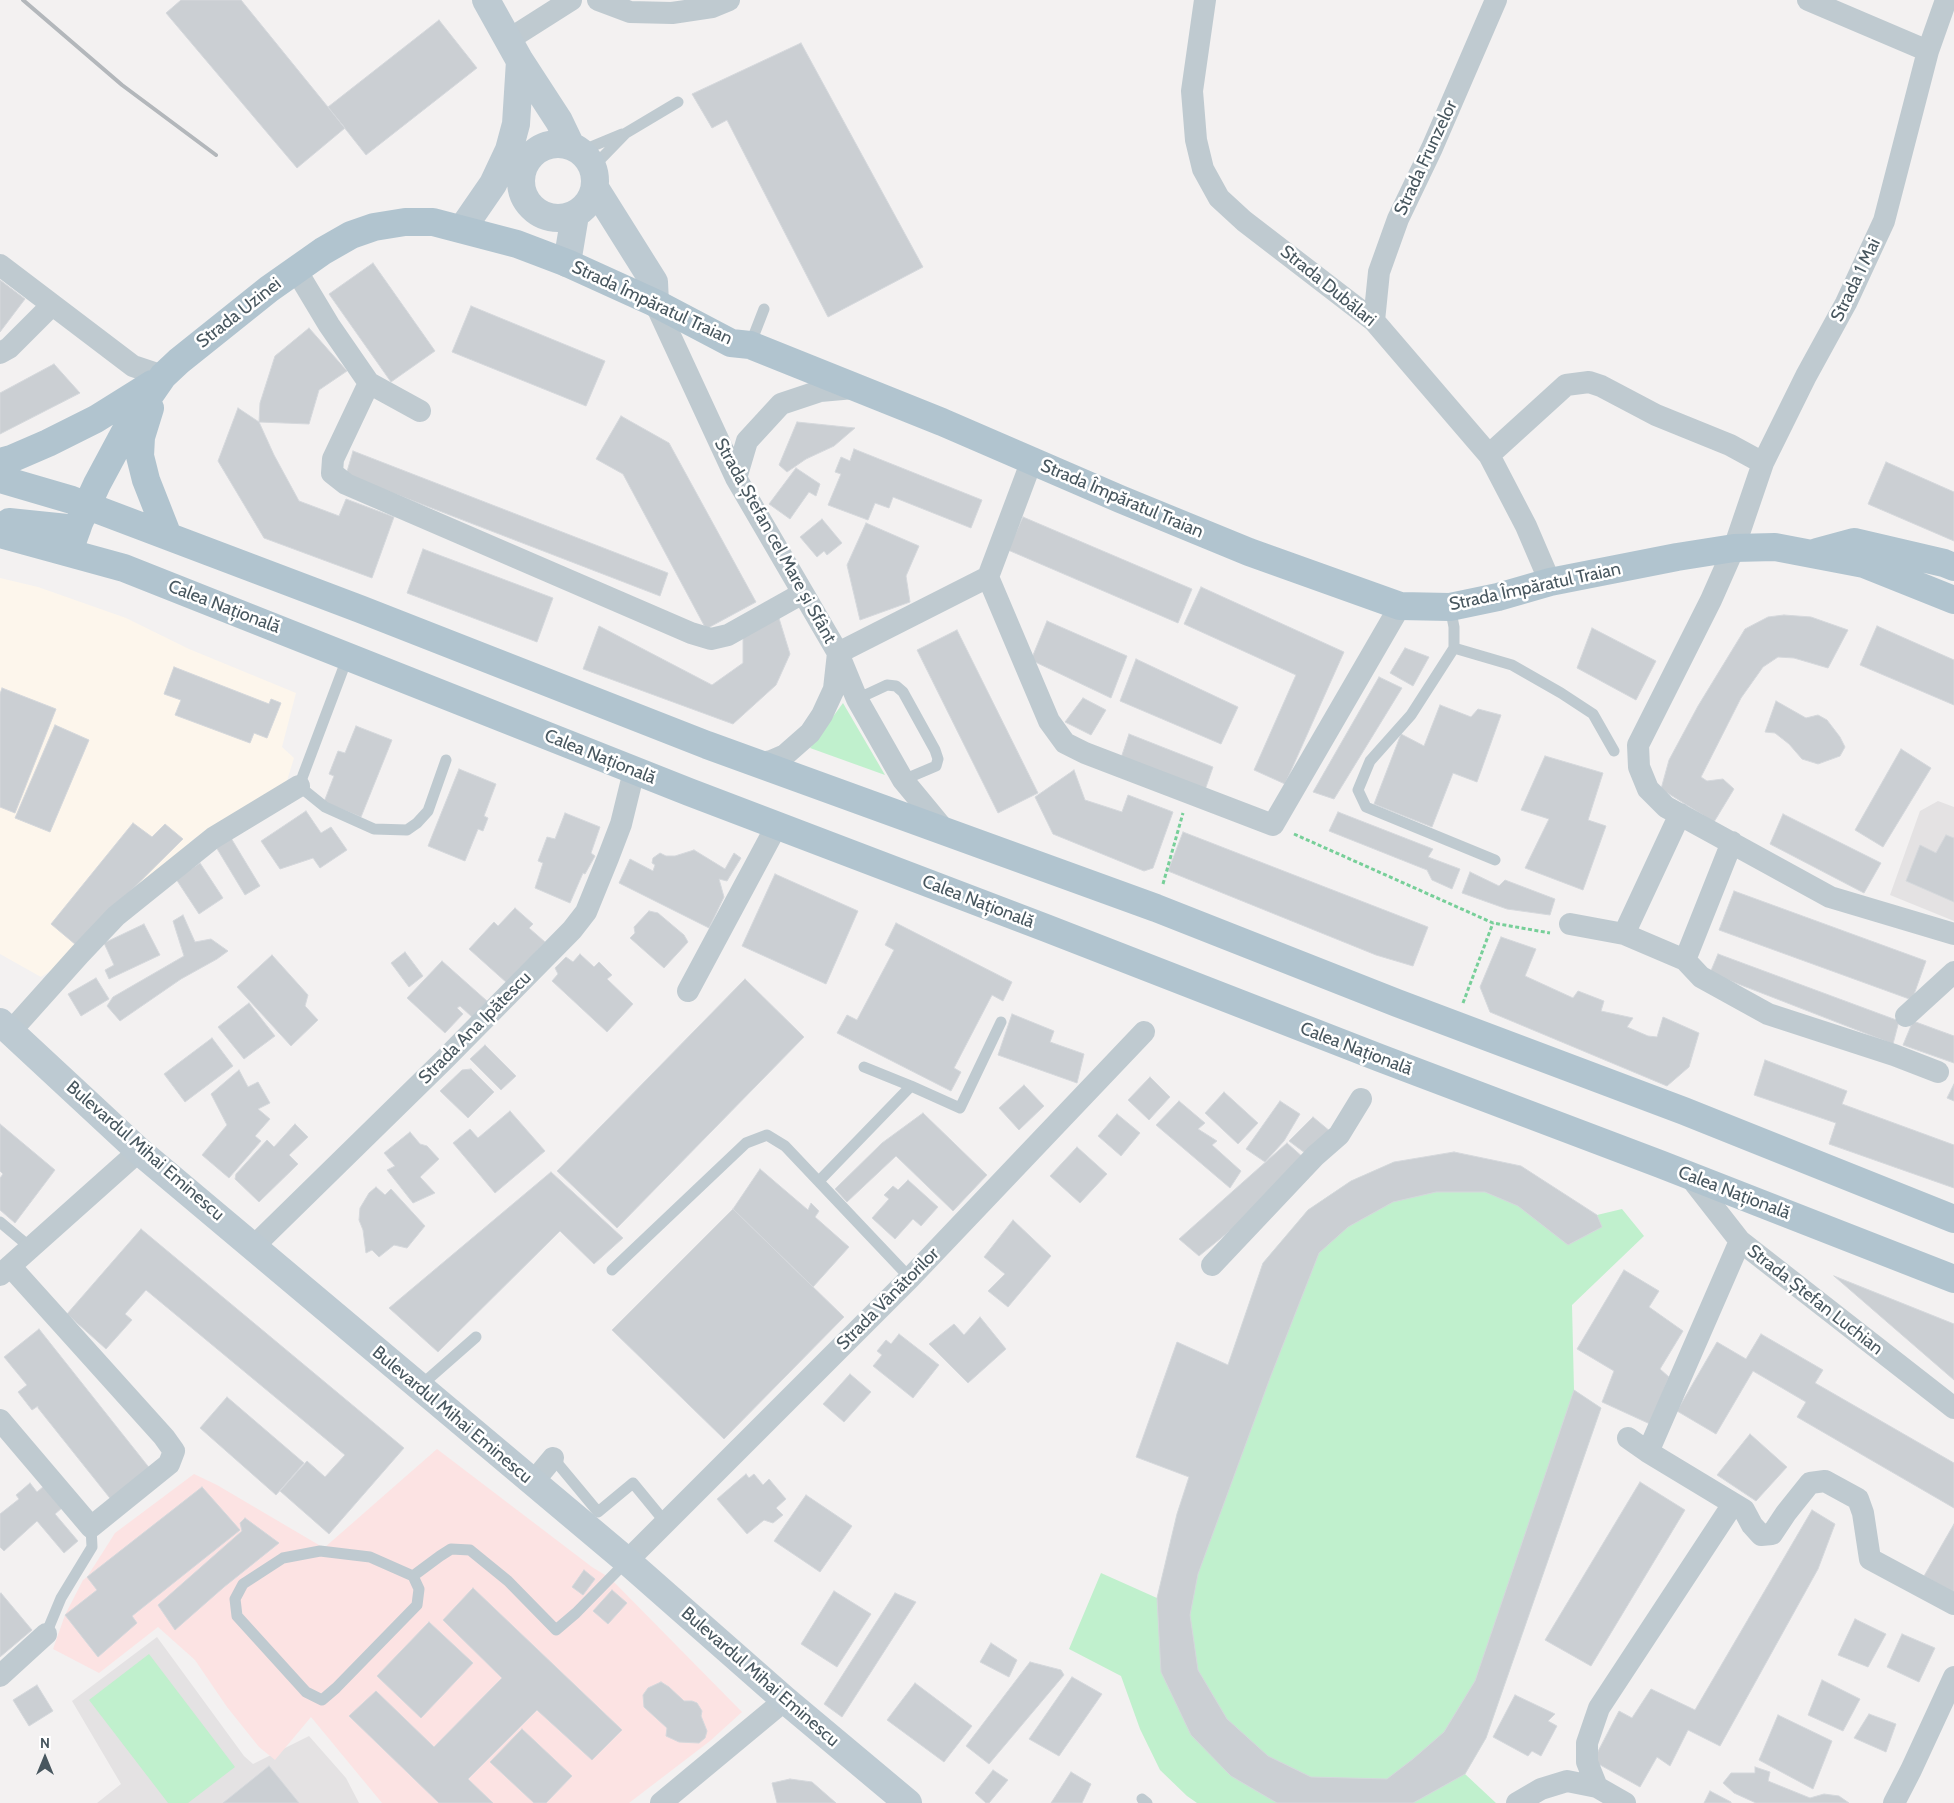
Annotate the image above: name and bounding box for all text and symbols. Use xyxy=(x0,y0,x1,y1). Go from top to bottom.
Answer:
street label: Strada Frunzelor xyxy=(1390,97,1462,219)
street label: Strada 1 Mai xyxy=(1827,235,1885,325)
street label: Strada Dubălari xyxy=(1276,241,1380,331)
street label: Strada Împăratul Traian xyxy=(568,256,736,350)
street label: Strada Uzinei xyxy=(192,273,286,353)
street label: Strada Ștefan cel Mare și Sfânt xyxy=(710,435,840,647)
street label: Strada Împăratul Traian xyxy=(1037,455,1207,543)
street label: Strada Împăratul Traian xyxy=(1447,558,1623,616)
street label: Calea Națională xyxy=(165,576,283,638)
street label: Calea Națională xyxy=(541,725,659,789)
street label: Calea Națională xyxy=(919,871,1037,933)
street label: Strada Ana Ipătescu xyxy=(414,967,536,1089)
street label: Calea Națională xyxy=(1297,1018,1415,1080)
street label: Bulevardul Mihai Eminescu xyxy=(62,1077,228,1225)
street label: Calea Națională xyxy=(1675,1162,1793,1224)
street label: Strada Ștefan Luchian xyxy=(1743,1240,1887,1360)
street label: Strada Vânătorilor xyxy=(832,1243,944,1355)
street label: Bulevardul Mihai Eminescu xyxy=(368,1342,536,1488)
street label: Bulevardul Mihai Eminescu xyxy=(677,1603,843,1751)
north arrow xyxy=(20,1733,70,1783)
text: N xyxy=(40,1734,50,1752)

